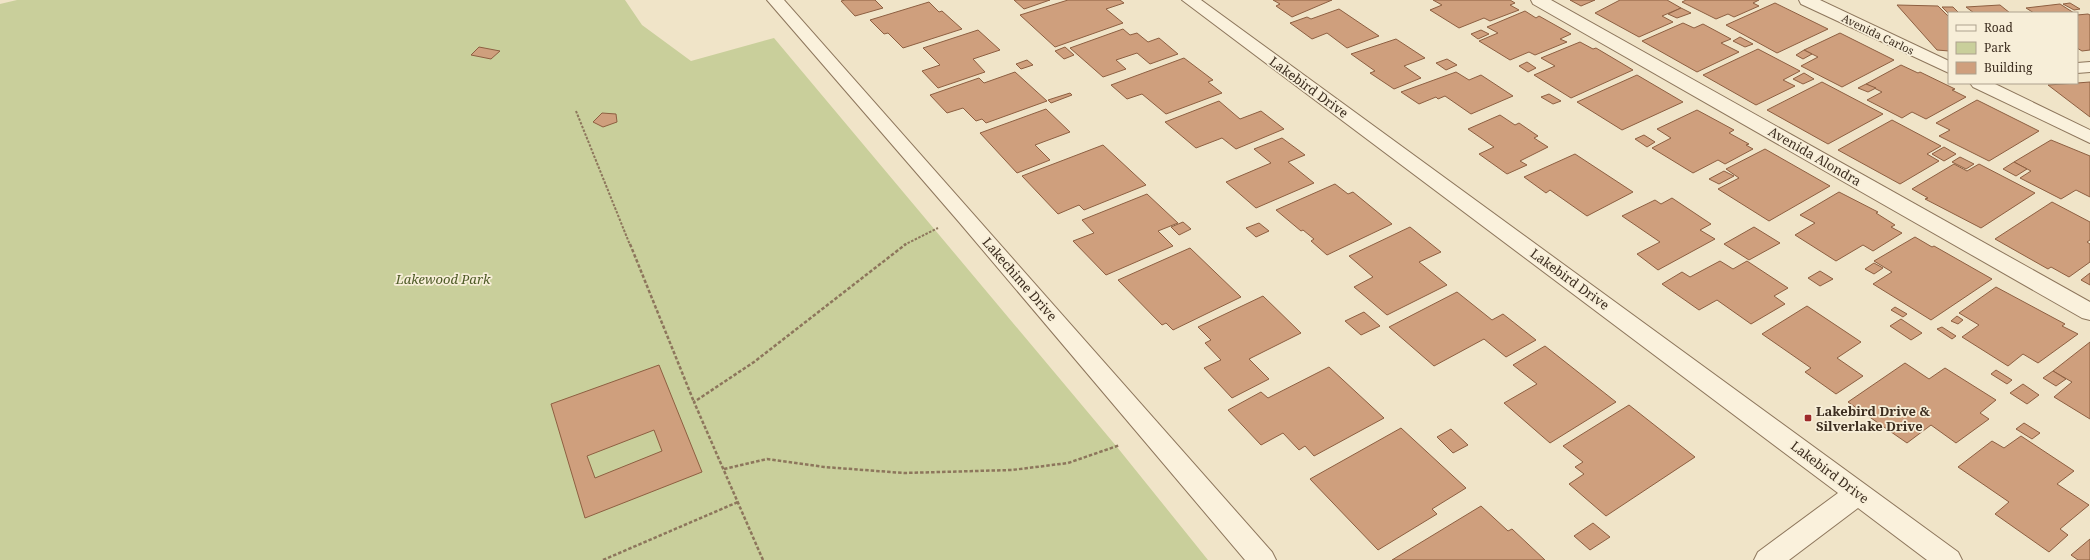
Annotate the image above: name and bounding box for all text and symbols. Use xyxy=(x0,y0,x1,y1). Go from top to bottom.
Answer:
street label: Avenida Carlos xyxy=(1839,10,1917,58)
legend xyxy=(1948,12,2078,84)
text: Road xyxy=(1984,19,2014,36)
text: Park xyxy=(1984,39,2012,56)
street label: Lakebird Drive xyxy=(1266,52,1352,122)
text: Building xyxy=(1984,59,2033,76)
street label: Avenida Alondra xyxy=(1765,122,1865,190)
street label: Lakechime Drive xyxy=(979,233,1061,325)
street label: Lakebird Drive xyxy=(1527,244,1613,314)
park label: Lakewood Park xyxy=(395,270,491,288)
place label: Lakebird Drive & Silverlake Drive xyxy=(1816,402,1930,435)
marker: Lakebird Drive & Silverlake Drive xyxy=(1803,413,1813,423)
street label: Lakebird Drive xyxy=(1787,437,1873,507)

